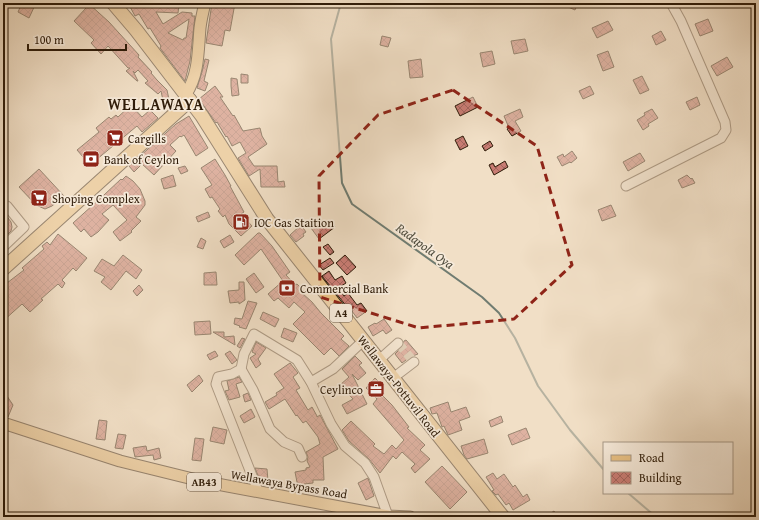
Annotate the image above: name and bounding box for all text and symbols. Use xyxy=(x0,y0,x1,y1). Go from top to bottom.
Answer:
scale bar xyxy=(28,26,126,52)
text: 100 m xyxy=(34,31,64,48)
district label: WELLAWAYA xyxy=(107,92,205,116)
supermarket icon: Cargills xyxy=(105,128,125,148)
place label: Cargills xyxy=(128,130,166,147)
bank icon: Bank of Ceylon xyxy=(81,149,101,169)
place label: Bank of Ceylon xyxy=(104,151,179,168)
supermarket icon: Shoping Complex xyxy=(29,188,49,208)
place label: Shoping Complex xyxy=(52,190,141,207)
fuel station icon: IOC Gas Staition xyxy=(231,212,251,232)
place label: IOC Gas Staition xyxy=(254,214,334,231)
water label: Radapola Oya xyxy=(391,218,458,274)
bank icon: Commercial Bank xyxy=(277,278,297,298)
place label: Commercial Bank xyxy=(300,280,389,297)
road number: A4 xyxy=(330,304,352,322)
street label: Wellawaya-Pottuvil Road xyxy=(354,331,445,441)
office icon: Ceylinco xyxy=(366,379,386,399)
place label: Ceylinco xyxy=(320,381,363,398)
legend xyxy=(603,442,733,494)
text: Road xyxy=(639,449,665,466)
street label: Wellawaya Bypass Road xyxy=(229,465,349,503)
text: Building xyxy=(639,469,682,486)
road number: AB43 xyxy=(187,473,221,491)

